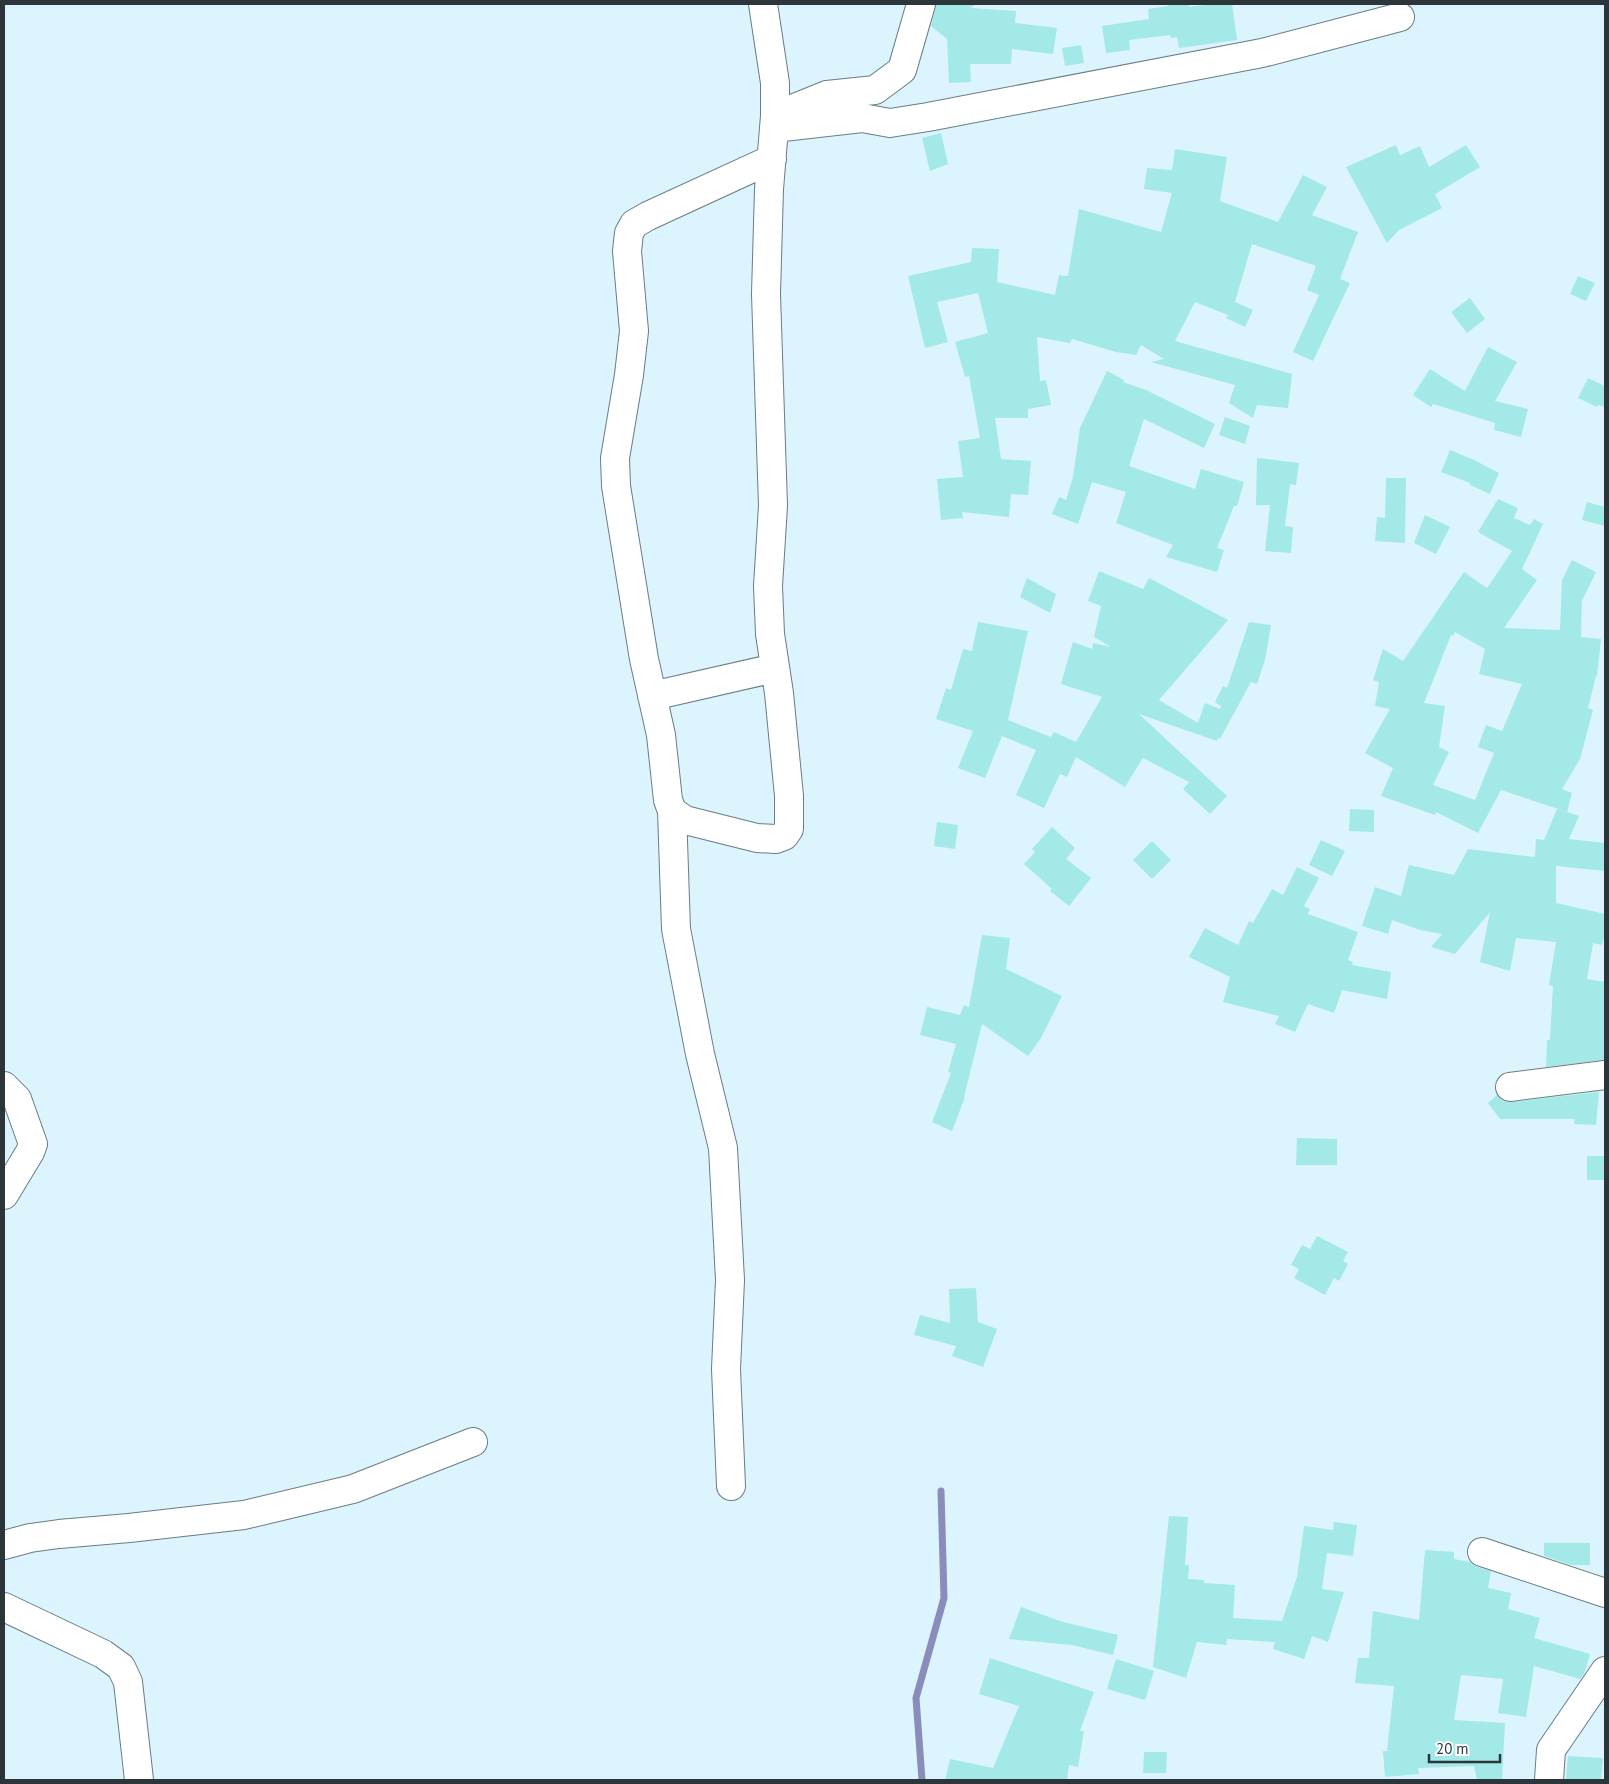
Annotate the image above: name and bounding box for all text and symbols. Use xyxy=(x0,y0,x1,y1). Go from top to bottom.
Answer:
scale bar xyxy=(1429,1732,1500,1764)
text: 20 m xyxy=(1436,1739,1469,1758)

